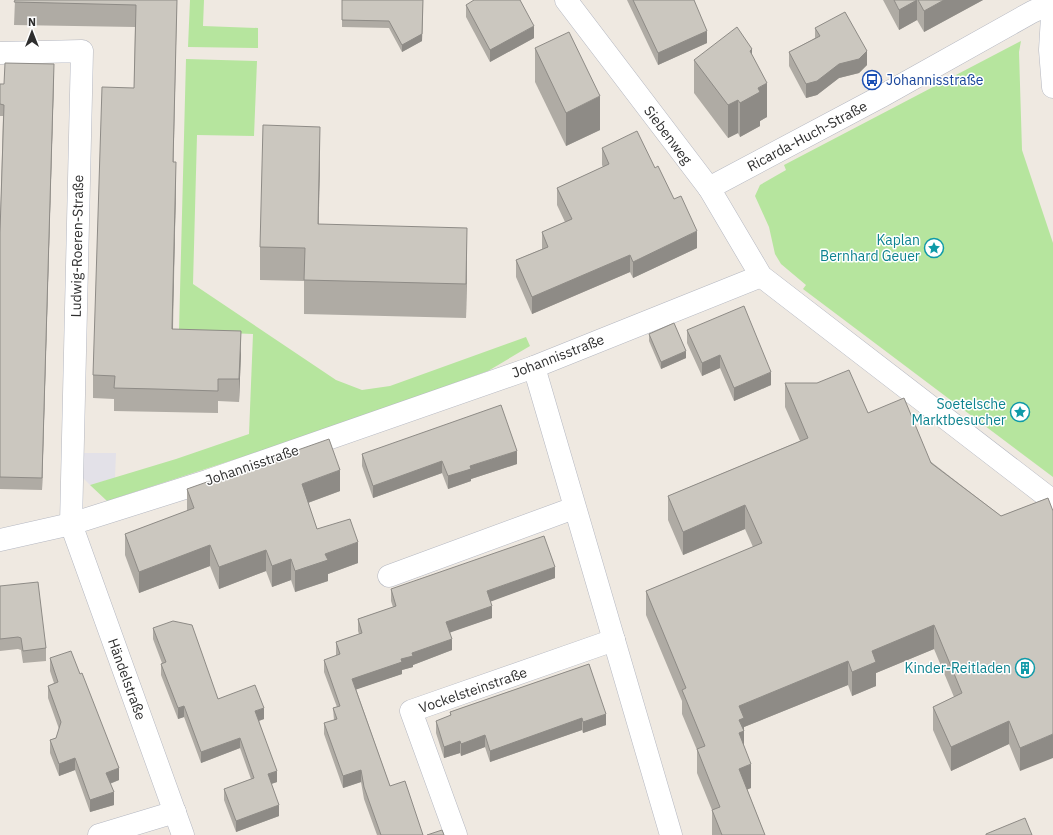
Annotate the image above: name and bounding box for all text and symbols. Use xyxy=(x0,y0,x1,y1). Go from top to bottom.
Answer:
north arrow xyxy=(12,12,52,52)
text: N xyxy=(28,15,36,29)
bus stop icon: Johannisstraße xyxy=(861,69,883,91)
place label: Johannisstraße xyxy=(886,71,984,89)
street label: Ricarda-Huch-Straße xyxy=(744,97,870,175)
street label: Siebenweg xyxy=(640,102,696,168)
street label: Ludwig-Roeren-Straße xyxy=(67,174,87,318)
place label: Kaplan Bernhard Geuer xyxy=(820,231,920,265)
place icon: Kaplan Bernhard Geuer xyxy=(923,237,945,259)
street label: Johannisstraße xyxy=(509,330,607,382)
place label: Soetelsche Marktbesucher xyxy=(911,395,1006,429)
place icon: Soetelsche Marktbesucher xyxy=(1009,401,1031,423)
street label: Johannisstraße xyxy=(203,441,301,489)
street label: Händelstraße xyxy=(104,636,150,723)
building icon: Kinder-Reitladen xyxy=(1014,657,1036,679)
place label: Kinder-Reitladen xyxy=(905,659,1011,677)
street label: Vockelsteinstraße xyxy=(417,663,530,717)

